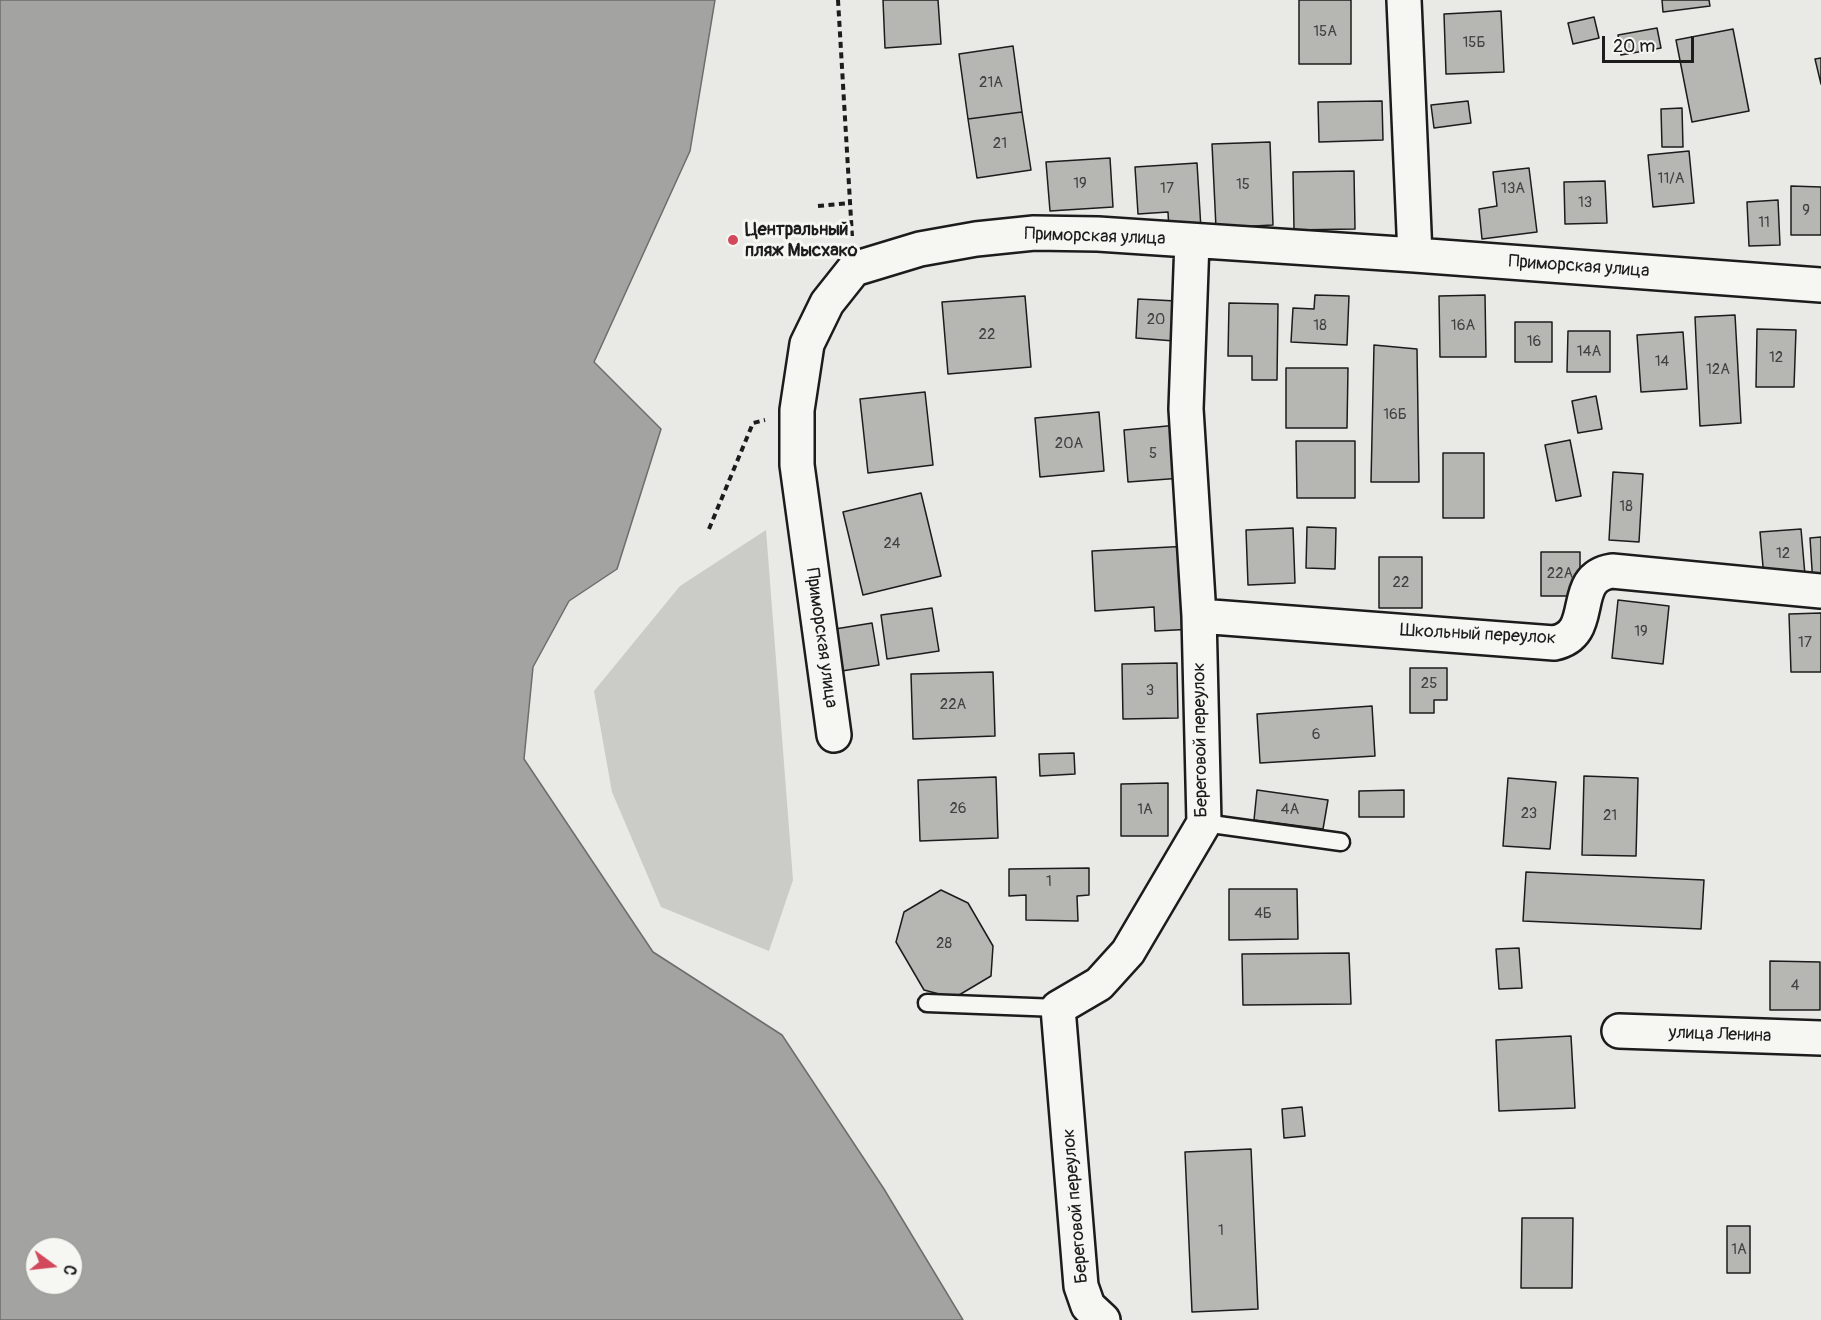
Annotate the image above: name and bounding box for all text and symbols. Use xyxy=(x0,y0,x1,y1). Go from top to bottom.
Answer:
house number: 15А xyxy=(1313,23,1337,41)
scale bar xyxy=(1605,24,1696,62)
house number: 15Б xyxy=(1463,34,1485,52)
text: 20 m xyxy=(1613,35,1655,58)
house number: 21А xyxy=(979,74,1003,92)
house number: 21 xyxy=(993,135,1007,153)
house number: 11/А xyxy=(1658,170,1684,188)
house number: 19 xyxy=(1073,175,1087,193)
house number: 15 xyxy=(1236,176,1250,194)
house number: 17 xyxy=(1160,180,1174,198)
house number: 13А xyxy=(1501,180,1525,198)
house number: 13 xyxy=(1578,194,1592,212)
house number: 9 xyxy=(1802,202,1810,220)
house number: 11 xyxy=(1758,214,1770,232)
place label: Центральный пляж Мысхако xyxy=(745,219,858,262)
street label: Приморская улица xyxy=(1024,224,1166,250)
marker: Центральный пляж Мысхако xyxy=(726,233,740,247)
street label: Приморская улица xyxy=(1508,251,1650,283)
house number: 20 xyxy=(1147,311,1165,329)
house number: 18 xyxy=(1313,317,1327,335)
house number: 16А xyxy=(1451,317,1475,335)
house number: 22 xyxy=(979,326,995,344)
house number: 16 xyxy=(1527,333,1541,351)
house number: 14А xyxy=(1577,343,1601,361)
house number: 12 xyxy=(1769,349,1783,367)
house number: 14 xyxy=(1655,353,1669,371)
house number: 12А xyxy=(1706,361,1730,379)
house number: 16Б xyxy=(1383,406,1407,424)
house number: 20А xyxy=(1055,435,1083,453)
house number: 5 xyxy=(1149,445,1157,463)
house number: 18 xyxy=(1619,498,1633,516)
house number: 24 xyxy=(883,535,901,553)
house number: 12 xyxy=(1776,545,1790,563)
house number: 22А xyxy=(1547,565,1573,583)
street label: Приморская улица xyxy=(800,567,842,709)
house number: 22 xyxy=(1393,574,1409,592)
street label: Школьный переулок xyxy=(1400,620,1556,650)
house number: 19 xyxy=(1634,623,1648,641)
house number: 17 xyxy=(1798,634,1812,652)
street label: Береговой переулок xyxy=(1189,662,1213,818)
house number: 25 xyxy=(1421,675,1437,693)
house number: 3 xyxy=(1146,682,1154,700)
house number: 22А xyxy=(940,696,966,714)
house number: 6 xyxy=(1312,726,1320,744)
house number: 26 xyxy=(949,800,967,818)
house number: 1А xyxy=(1137,801,1153,819)
house number: 4А xyxy=(1281,801,1299,819)
house number: 23 xyxy=(1521,805,1537,823)
house number: 21 xyxy=(1603,807,1617,825)
house number: 1 xyxy=(1046,873,1052,891)
house number: 4Б xyxy=(1254,905,1272,923)
house number: 28 xyxy=(936,935,952,953)
house number: 4 xyxy=(1791,977,1799,995)
street label: улица Ленина xyxy=(1668,1022,1772,1048)
street label: Береговой переулок xyxy=(1058,1128,1094,1284)
house number: 1 xyxy=(1218,1222,1224,1240)
north arrow xyxy=(24,1236,84,1296)
house number: 1А xyxy=(1731,1241,1747,1259)
text: С xyxy=(59,1263,80,1277)

